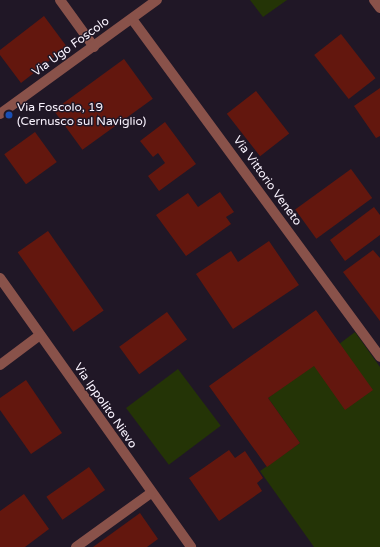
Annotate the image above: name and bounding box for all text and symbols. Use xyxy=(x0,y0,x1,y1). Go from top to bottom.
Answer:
street label: Via Ugo Foscolo xyxy=(30,14,112,80)
place label: Via Foscolo, 19 (Cernusco sul Naviglio) xyxy=(17,101,146,129)
marker: Via Foscolo, 19 (Cernusco sul Naviglio) xyxy=(4,110,14,120)
street label: Via Vittorio Veneto xyxy=(230,133,304,229)
street label: Via Ippolito Nievo xyxy=(70,361,140,451)

